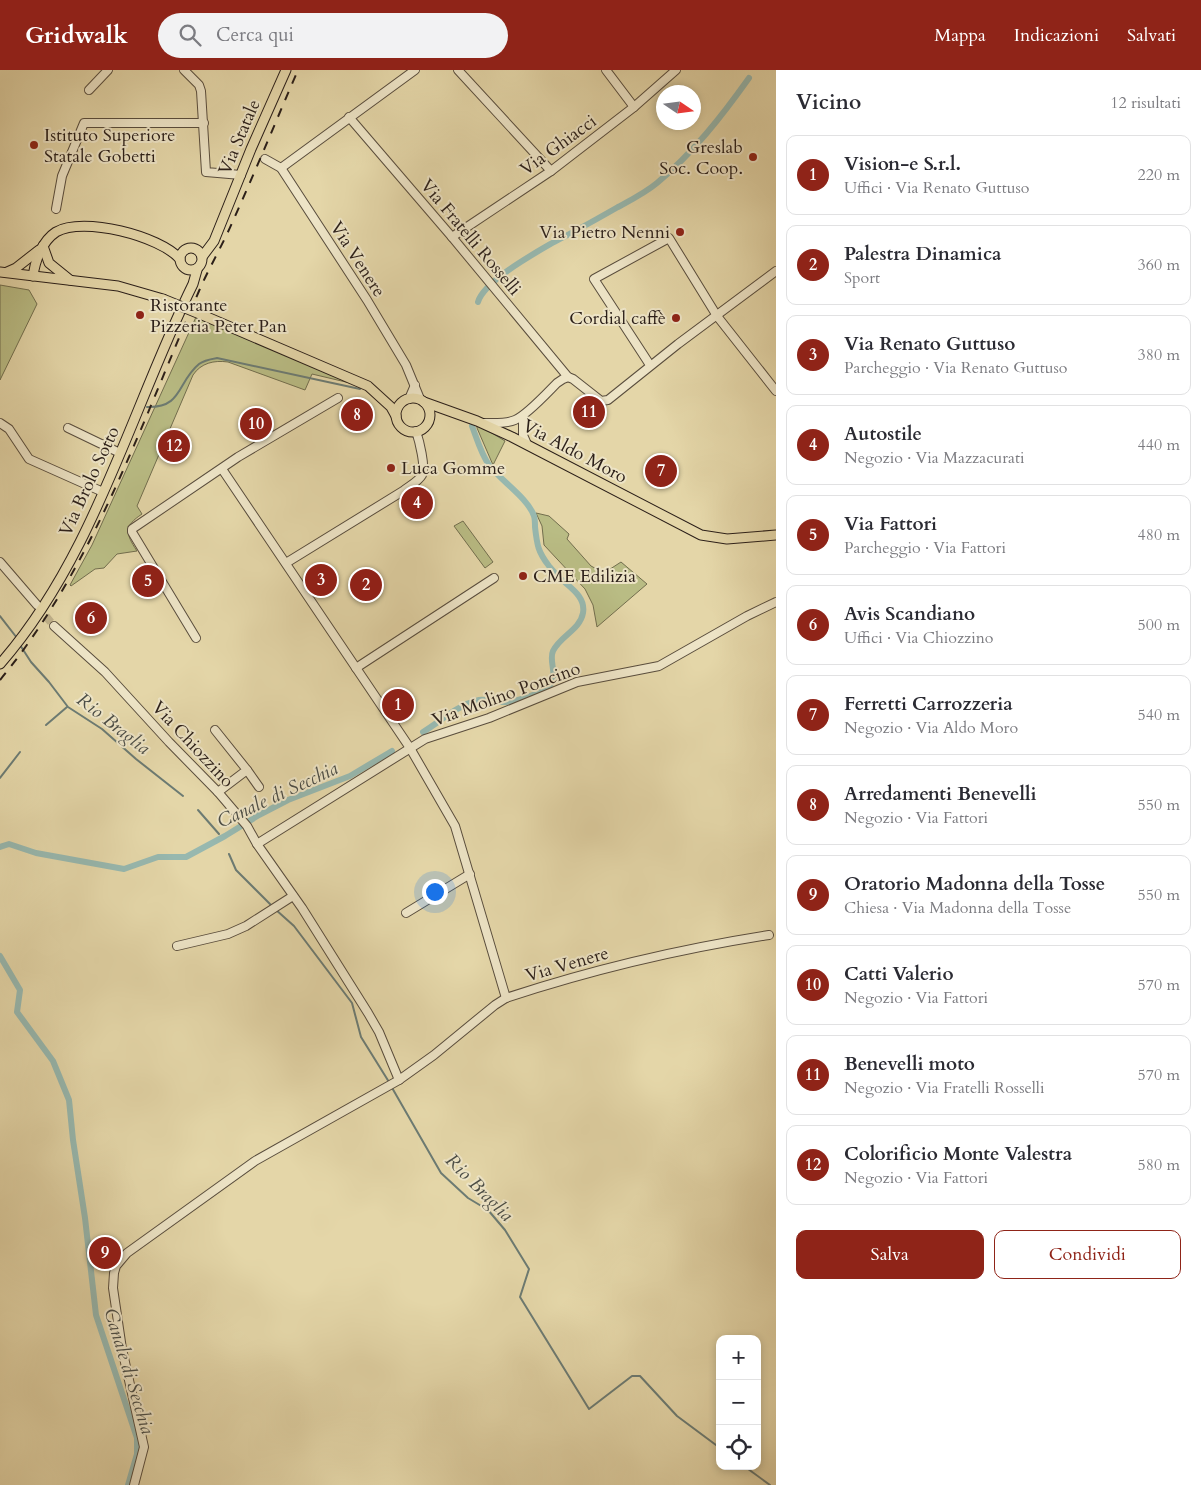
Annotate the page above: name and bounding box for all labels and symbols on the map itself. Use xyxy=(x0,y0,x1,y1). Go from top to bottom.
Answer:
north arrow xyxy=(656,85,701,130)
street label: Via Statale xyxy=(212,96,267,179)
street label: Via Ghiacci xyxy=(515,109,602,182)
place label: Istituto Superiore Statale Gobetti xyxy=(44,123,175,169)
place label: Greslab Soc. Coop. xyxy=(659,135,743,181)
marker: Istituto Superiore Statale Gobetti xyxy=(28,139,40,151)
marker: Greslab Soc. Coop. xyxy=(747,151,759,163)
street label: Via Fratelli Rosselli xyxy=(414,174,527,301)
street label: Via Venere xyxy=(324,217,391,302)
place label: Via Pietro Nenni xyxy=(539,220,670,245)
marker: Via Pietro Nenni xyxy=(674,226,686,238)
place label: Ristorante Pizzeria Peter Pan xyxy=(150,293,288,339)
place label: Cordial caffè xyxy=(569,306,666,331)
marker: Ristorante Pizzeria Peter Pan xyxy=(134,309,146,321)
marker: Cordial caffè xyxy=(670,312,682,324)
pin: 11 xyxy=(573,393,605,431)
pin: 8 xyxy=(341,396,373,434)
pin: 10 xyxy=(240,405,272,443)
street label: Via Aldo Moro xyxy=(518,413,632,490)
street label: Via Brolo Sotto xyxy=(53,422,126,540)
pin: 12 xyxy=(158,427,190,465)
pin: 7 xyxy=(645,452,677,490)
place label: Luca Gomme xyxy=(401,456,505,481)
marker: Luca Gomme xyxy=(385,462,397,474)
pin: 4 xyxy=(401,484,433,522)
pin: 3 xyxy=(305,561,337,599)
pin: 5 xyxy=(132,562,164,600)
place label: CME Edilizia xyxy=(533,564,636,589)
pin: 2 xyxy=(350,566,382,604)
marker: CME Edilizia xyxy=(517,570,529,582)
pin: 6 xyxy=(75,599,107,637)
street label: Via Molino Poncino xyxy=(429,656,584,733)
pin: 1 xyxy=(382,686,414,724)
water label: Rio Braglia xyxy=(71,687,156,761)
street label: Via Chiozzino xyxy=(146,695,240,793)
water label: Canale di Secchia xyxy=(213,755,343,834)
your location xyxy=(422,879,448,905)
street label: Via Venere xyxy=(523,941,612,988)
water label: Rio Braglia xyxy=(439,1148,519,1228)
pin: 9 xyxy=(89,1234,121,1272)
water label: Canale di Secchia xyxy=(98,1305,161,1438)

